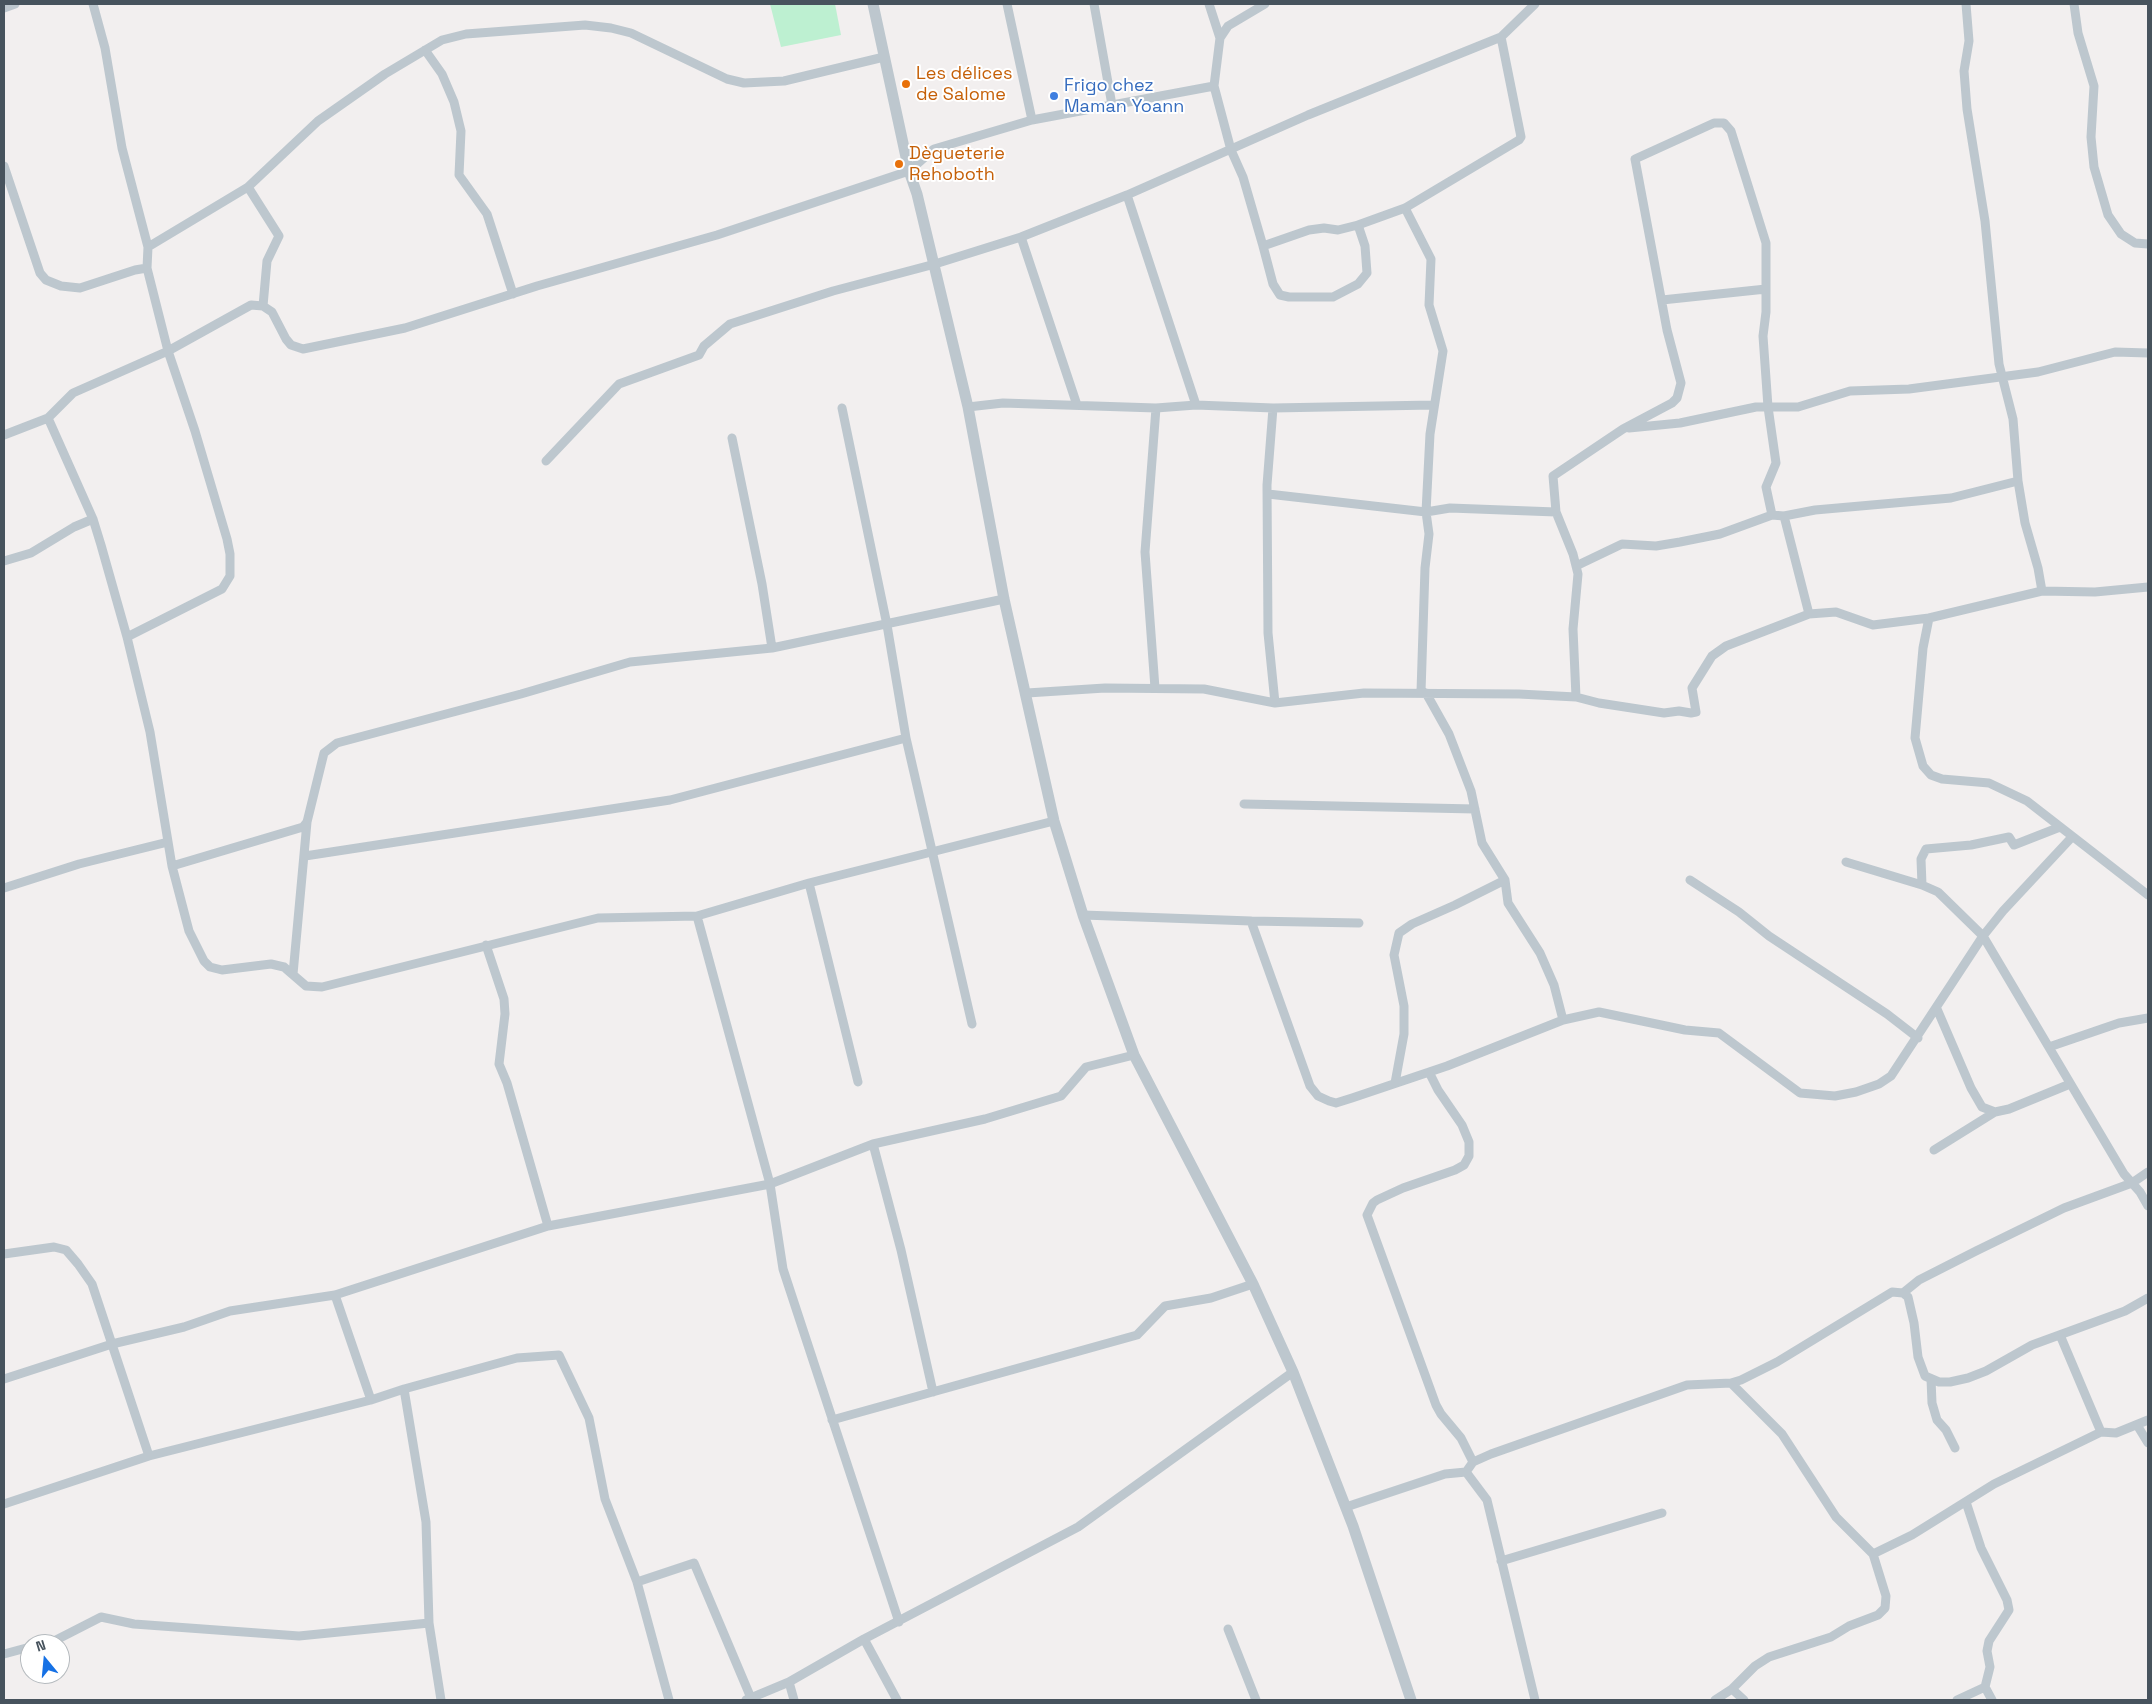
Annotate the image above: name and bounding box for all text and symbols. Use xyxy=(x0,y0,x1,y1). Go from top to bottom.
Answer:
place label: Les délices de Salome xyxy=(916,63,1013,106)
place label: Frigo chez Maman Yoann xyxy=(1064,75,1184,118)
marker: Les délices de Salome xyxy=(900,78,912,90)
marker: Frigo chez Maman Yoann xyxy=(1048,90,1060,102)
place label: Dègueterie Rehoboth xyxy=(909,143,1005,186)
marker: Dègueterie Rehoboth xyxy=(893,158,905,170)
north arrow xyxy=(20,1634,70,1684)
text: N xyxy=(34,1636,48,1656)

